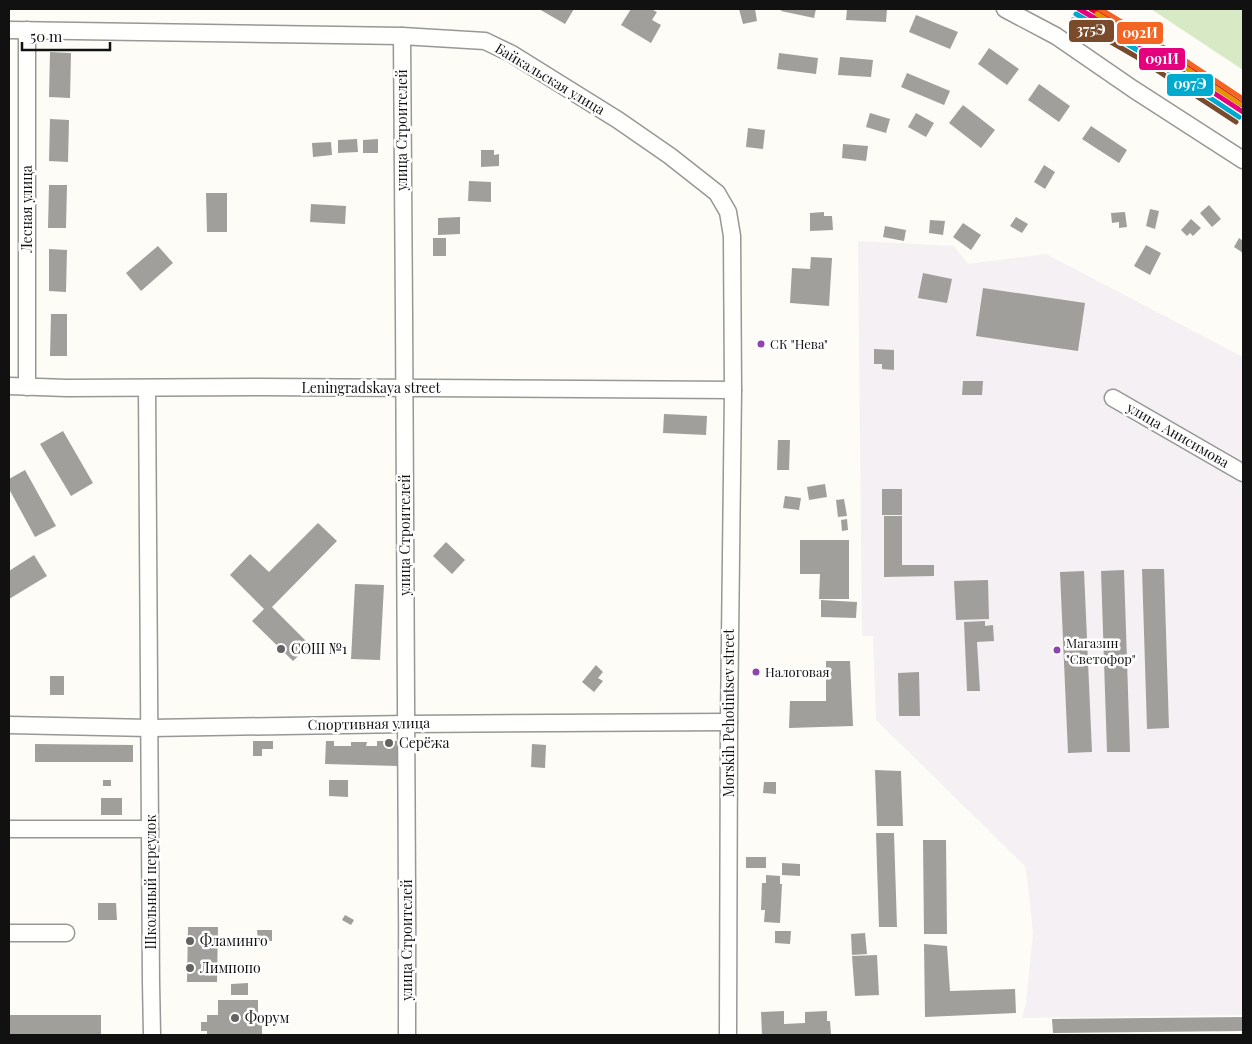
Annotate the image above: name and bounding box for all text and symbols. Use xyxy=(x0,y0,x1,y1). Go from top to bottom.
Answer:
line badge: 375Э xyxy=(1068,19,1115,43)
scale bar xyxy=(22,20,110,52)
text: 375Э xyxy=(1076,20,1106,39)
line badge: 092И xyxy=(1116,21,1164,45)
text: 092И xyxy=(1122,23,1158,42)
text: 50 m xyxy=(30,26,63,46)
street label: Байкальская улица xyxy=(492,38,609,119)
line badge: 091И xyxy=(1138,47,1186,71)
text: 091И xyxy=(1145,49,1179,68)
street label: улица Строителей xyxy=(392,69,411,192)
line badge: 097Э xyxy=(1166,73,1214,97)
text: 097Э xyxy=(1173,74,1207,93)
street label: Лесная улица xyxy=(17,165,36,254)
place label: СК "Нева" xyxy=(770,335,828,352)
marker: СК "Нева" xyxy=(756,339,766,349)
street label: Leningradskaya street xyxy=(302,378,442,397)
street label: улица Анисимова xyxy=(1123,397,1233,472)
street label: улица Строителей xyxy=(395,474,414,597)
street label: Morskih Pehotintsev street xyxy=(719,628,738,797)
place label: Магазин "Светофор" xyxy=(1066,634,1136,667)
place label: СОШ №1 xyxy=(291,639,347,658)
marker: СОШ №1 xyxy=(275,643,287,655)
marker: Магазин "Светофор" xyxy=(1052,645,1062,655)
place label: Налоговая xyxy=(765,663,829,680)
marker: Налоговая xyxy=(751,667,761,677)
street label: Спортивная улица xyxy=(308,713,430,734)
place label: Серёжа xyxy=(399,733,450,752)
marker: Серёжа xyxy=(383,737,395,749)
street label: Школьный переулок xyxy=(141,814,160,950)
street label: улица Строителей xyxy=(397,879,416,1002)
place label: Фламинго xyxy=(200,931,268,950)
marker: Фламинго xyxy=(184,935,196,947)
place label: Лимпопо xyxy=(199,958,261,977)
marker: Лимпопо xyxy=(184,962,196,974)
place label: Форум xyxy=(245,1008,290,1027)
marker: Форум xyxy=(229,1012,241,1024)

